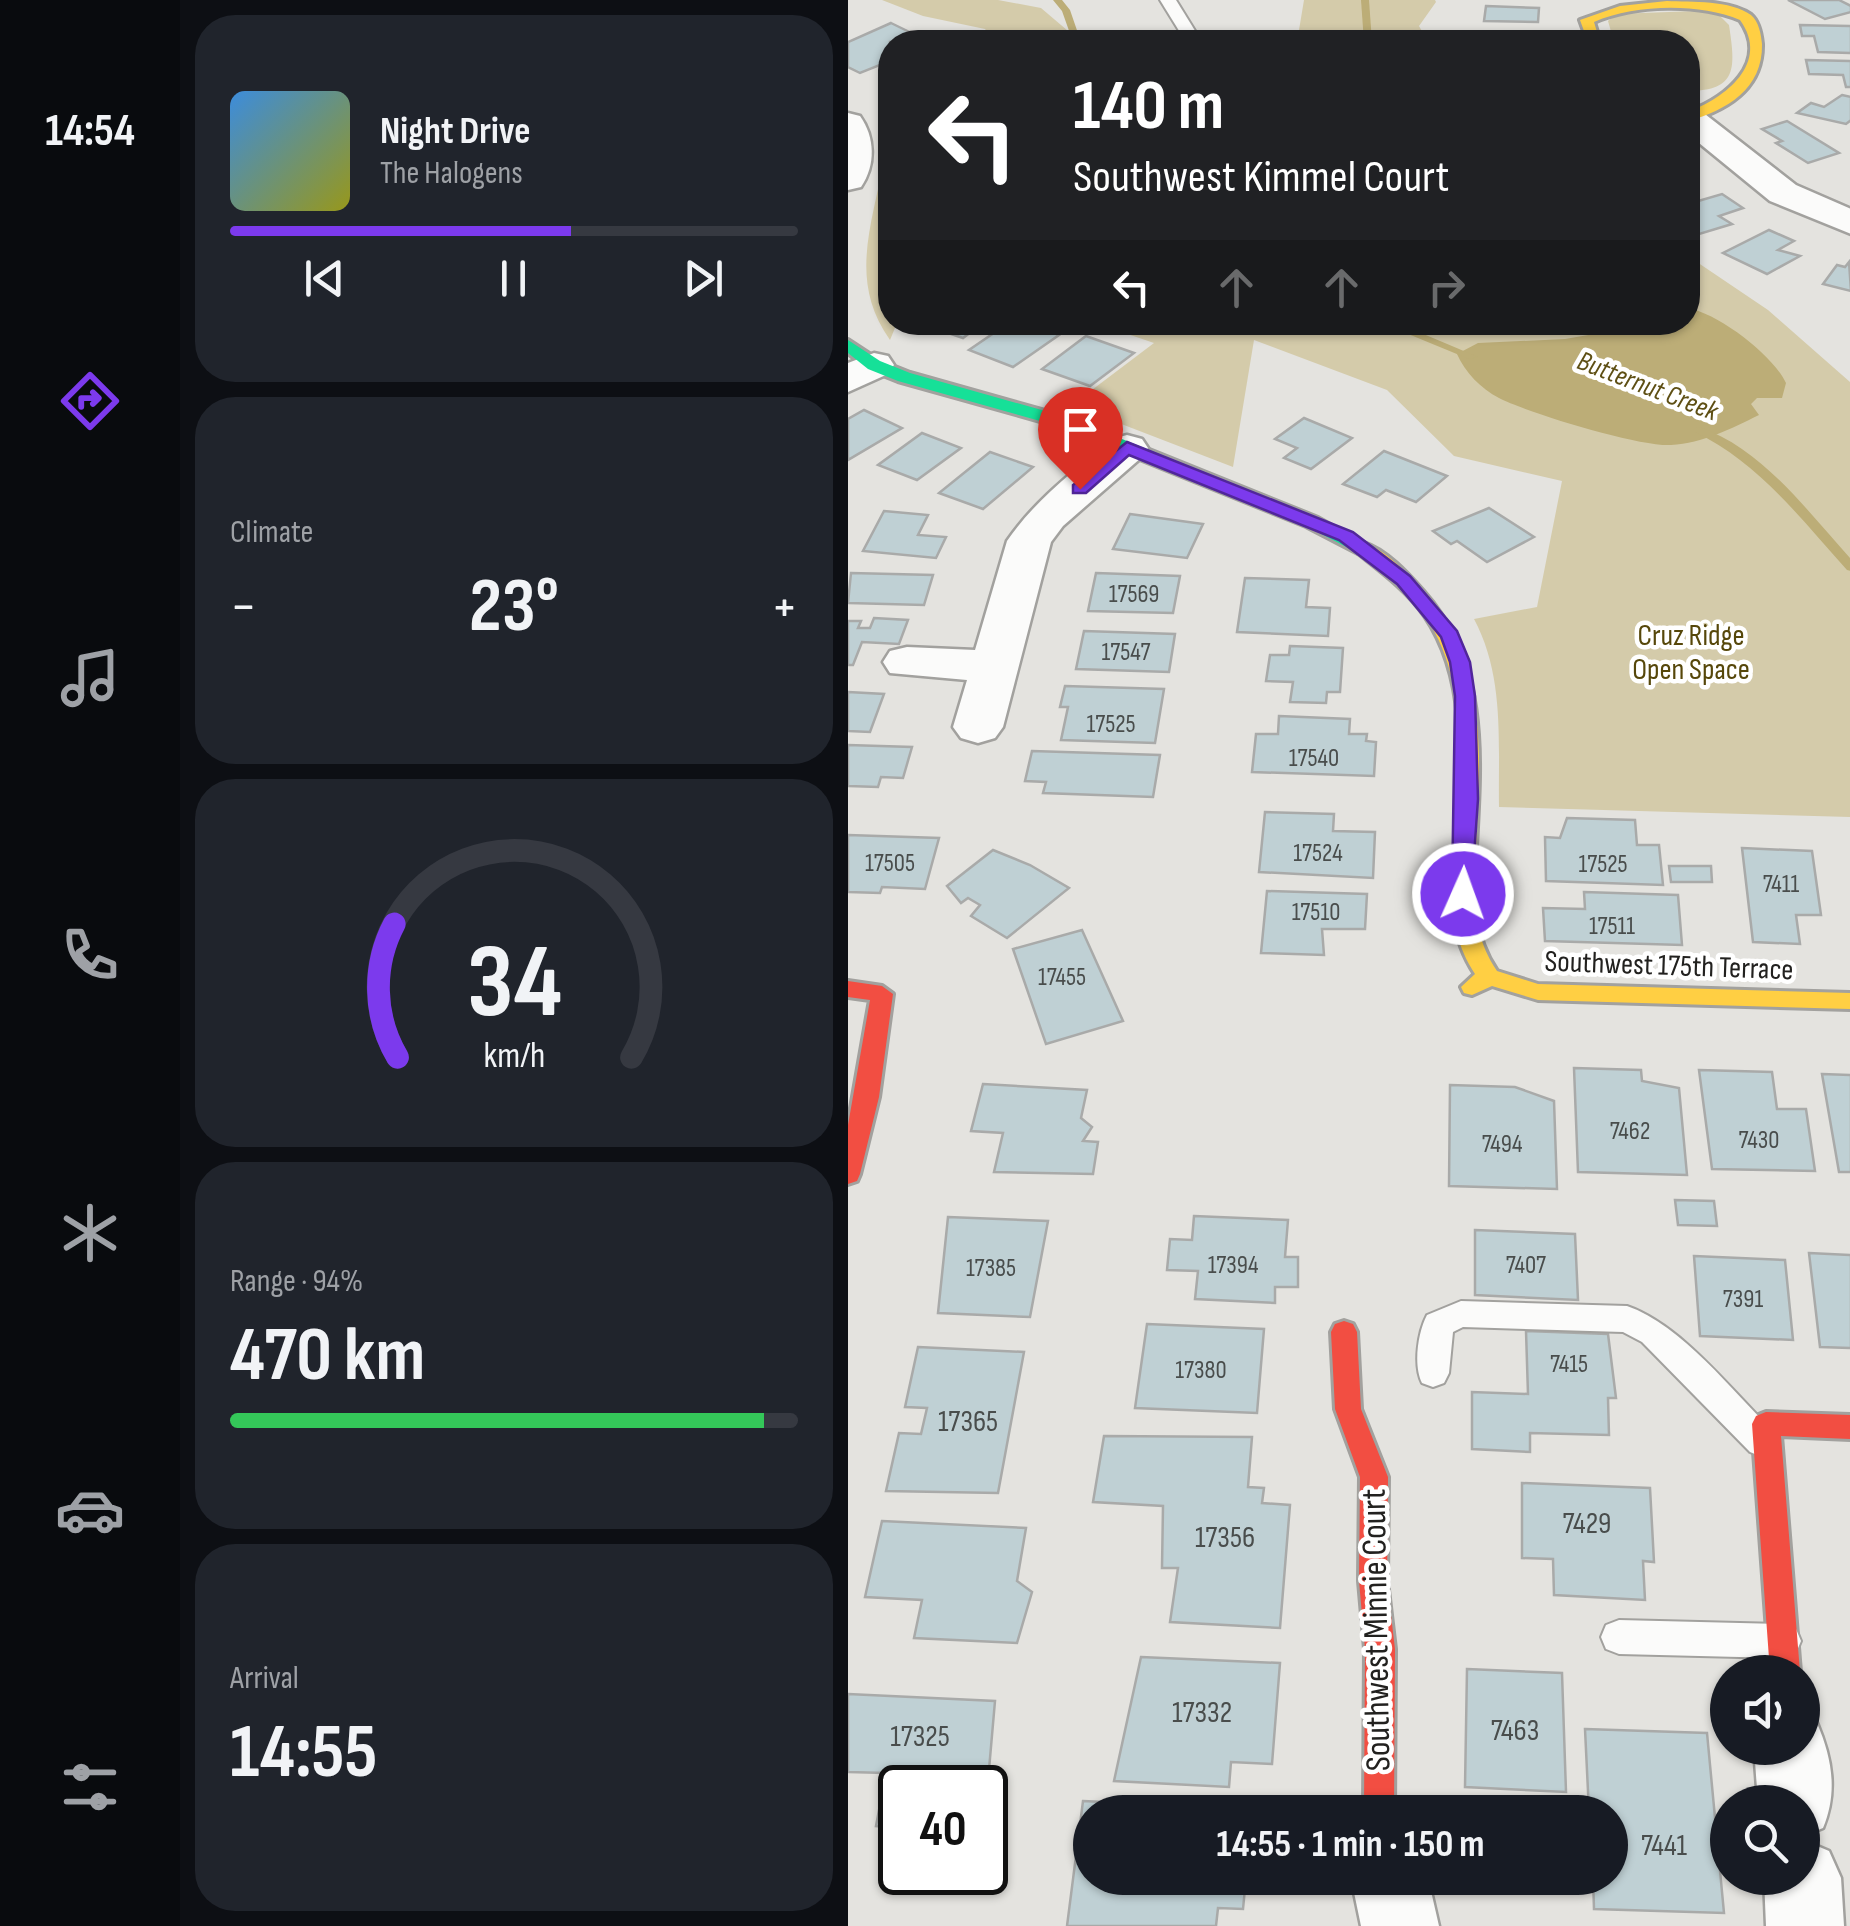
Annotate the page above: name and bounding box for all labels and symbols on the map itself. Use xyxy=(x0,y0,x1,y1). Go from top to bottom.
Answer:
water label: Butternut Creek xyxy=(1573,344,1724,429)
pin xyxy=(1038,387,1123,490)
house number: 17569 xyxy=(1109,579,1159,610)
park label: Cruz Ridge Open Space xyxy=(1632,618,1750,688)
house number: 17547 xyxy=(1101,637,1151,668)
house number: 17525 xyxy=(1086,709,1136,740)
house number: 17540 xyxy=(1289,743,1339,774)
house number: 17524 xyxy=(1293,838,1343,869)
position arrow xyxy=(1411,842,1515,946)
house number: 17505 xyxy=(865,848,915,879)
house number: 17525 xyxy=(1578,849,1628,880)
house number: 7411 xyxy=(1763,869,1800,900)
house number: 17510 xyxy=(1292,897,1340,928)
house number: 17511 xyxy=(1589,911,1635,942)
street label: Southwest 175th Terrace xyxy=(1544,944,1794,988)
house number: 17455 xyxy=(1038,962,1086,993)
house number: 7462 xyxy=(1610,1116,1650,1147)
house number: 7430 xyxy=(1739,1125,1779,1156)
house number: 7494 xyxy=(1482,1129,1522,1160)
house number: 17394 xyxy=(1208,1250,1258,1281)
house number: 7407 xyxy=(1506,1250,1546,1281)
house number: 17385 xyxy=(966,1253,1016,1284)
house number: 7391 xyxy=(1723,1284,1763,1315)
house number: 7415 xyxy=(1550,1349,1588,1380)
house number: 17380 xyxy=(1175,1355,1227,1386)
house number: 17365 xyxy=(938,1404,998,1440)
street label: Southwest Minnie Court xyxy=(1353,1488,1400,1772)
house number: 7429 xyxy=(1563,1506,1611,1542)
house number: 17356 xyxy=(1195,1520,1255,1556)
house number: 17332 xyxy=(1172,1695,1232,1731)
house number: 7463 xyxy=(1491,1713,1539,1749)
house number: 17325 xyxy=(890,1719,950,1755)
speed limit sign: 40 xyxy=(878,1765,1008,1895)
house number: 7441 xyxy=(1641,1828,1688,1864)

